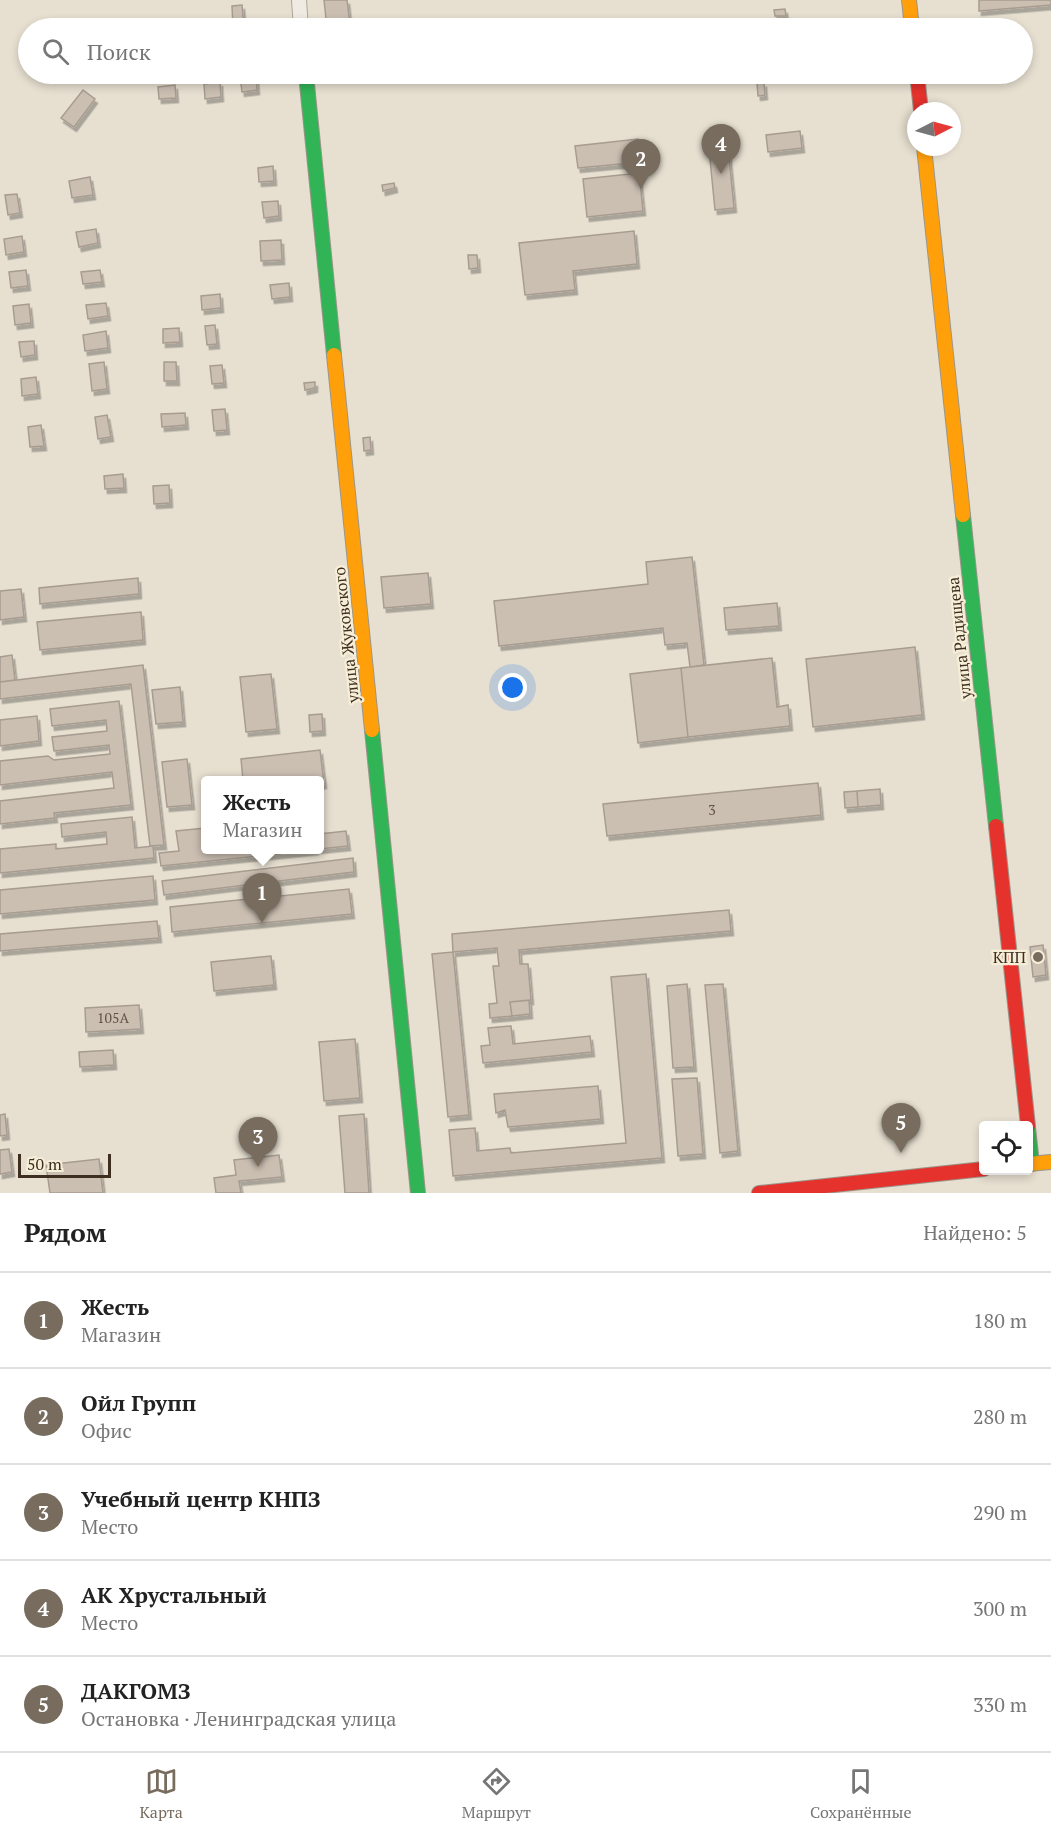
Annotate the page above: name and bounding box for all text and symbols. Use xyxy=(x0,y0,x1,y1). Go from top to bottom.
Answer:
search box xyxy=(18,18,1033,84)
icon: search xyxy=(39,35,72,68)
text: Поиск xyxy=(87,37,151,66)
north arrow xyxy=(907,102,961,156)
pin: 4 xyxy=(702,124,740,174)
pin: 2 xyxy=(622,140,660,189)
street label: улица Жуковского xyxy=(328,566,364,705)
street label: улица Радищева xyxy=(942,576,976,701)
your location xyxy=(498,673,527,702)
popup xyxy=(201,776,324,854)
text: Жесть xyxy=(222,787,291,816)
house number: 3 xyxy=(708,800,716,819)
text: Магазин xyxy=(222,816,303,843)
pin: 1 xyxy=(242,874,282,923)
place label: КПП xyxy=(993,946,1027,968)
marker: КПП xyxy=(1031,950,1045,964)
house number: 105А xyxy=(97,1008,129,1027)
pin: 5 xyxy=(882,1104,920,1153)
pin: 3 xyxy=(238,1118,278,1167)
map controls xyxy=(979,1121,1033,1175)
button: locate xyxy=(979,1121,1033,1175)
scale bar xyxy=(18,1151,111,1178)
text: 50 m xyxy=(27,1153,62,1175)
text: Рядом xyxy=(24,1215,107,1249)
text: Найдено: 5 xyxy=(923,1219,1027,1246)
text: Жесть xyxy=(81,1292,149,1321)
text: 1 xyxy=(38,1307,49,1334)
text: 180 m xyxy=(973,1307,1027,1334)
text: Магазин xyxy=(81,1321,161,1348)
text: Ойл Групп xyxy=(81,1388,196,1417)
text: 2 xyxy=(38,1403,49,1430)
text: 280 m xyxy=(973,1403,1027,1430)
text: Офис xyxy=(81,1417,132,1444)
text: Учебный центр КНПЗ xyxy=(81,1484,321,1513)
text: 3 xyxy=(38,1499,49,1526)
text: 290 m xyxy=(973,1499,1027,1526)
text: Место xyxy=(81,1513,138,1540)
text: АК Хрустальный xyxy=(81,1580,267,1609)
text: 4 xyxy=(38,1595,49,1622)
text: 300 m xyxy=(973,1595,1027,1622)
text: Место xyxy=(81,1609,138,1636)
text: ДАКГОМЗ xyxy=(81,1676,190,1705)
text: 5 xyxy=(38,1691,49,1718)
text: 330 m xyxy=(973,1691,1027,1718)
text: Остановка · Ленинградская улица xyxy=(81,1705,396,1732)
tab: Карта xyxy=(140,1765,183,1823)
tab: Маршрут xyxy=(462,1765,531,1823)
tab: Сохранённые xyxy=(810,1765,911,1823)

